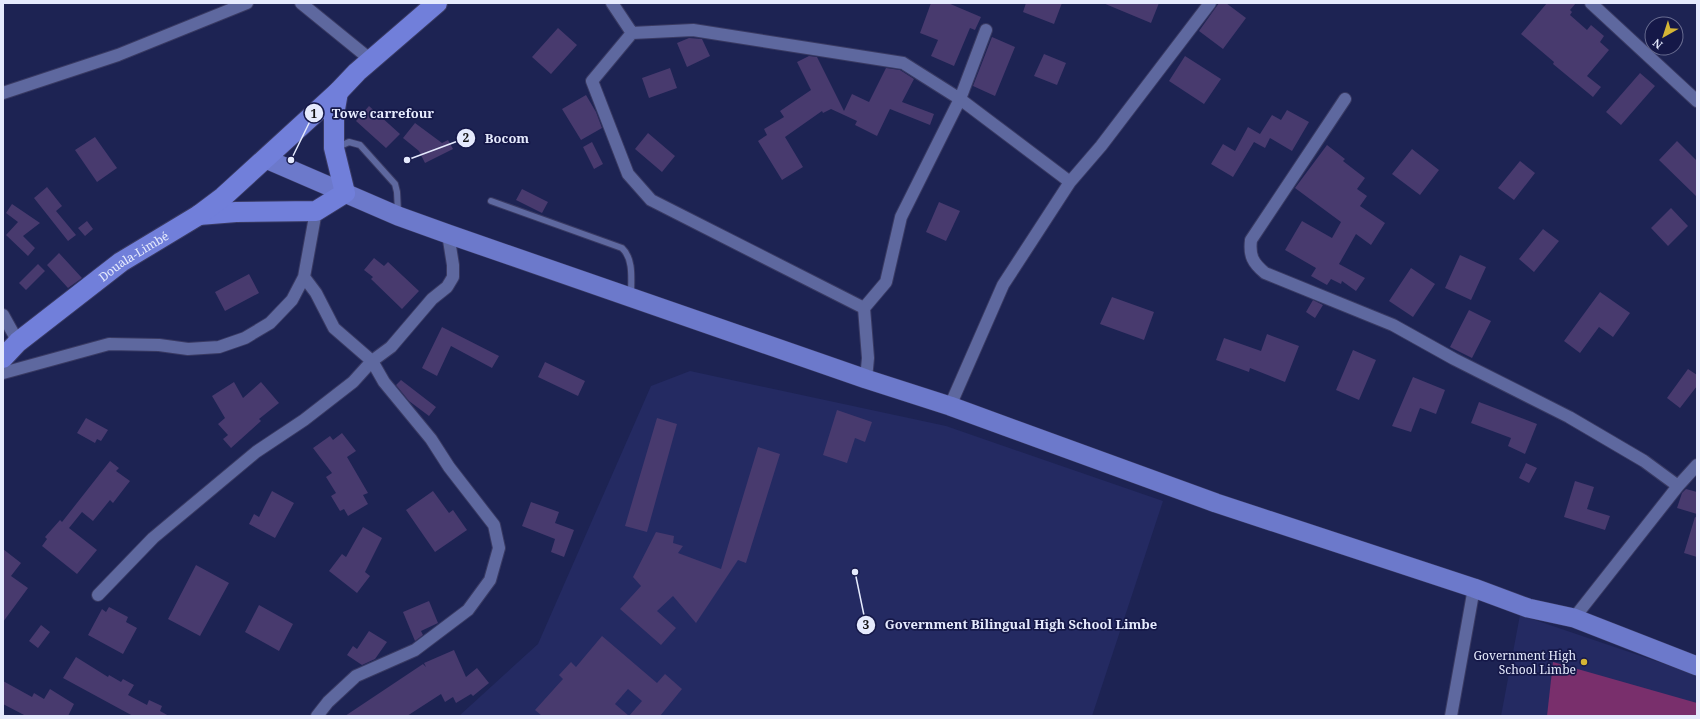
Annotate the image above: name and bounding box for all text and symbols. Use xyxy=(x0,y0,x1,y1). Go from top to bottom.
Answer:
north arrow xyxy=(1644,16,1684,56)
text: N xyxy=(1649,35,1665,53)
callout: Towe carrefour xyxy=(304,101,442,126)
text: Towe carrefour xyxy=(332,104,434,122)
text: 1 xyxy=(311,105,318,122)
callout: Bocom xyxy=(456,126,537,151)
text: 2 xyxy=(463,129,470,146)
text: Bocom xyxy=(485,129,529,147)
street label: Douala-Limbé xyxy=(95,227,172,285)
callout: Government Bilingual High School Limbe xyxy=(856,612,1165,637)
text: Government Bilingual High School Limbe xyxy=(885,615,1157,633)
text: 3 xyxy=(863,616,870,633)
place label: Government High School Limbe xyxy=(1473,647,1576,678)
marker: Government High School Limbe xyxy=(1579,657,1589,667)

